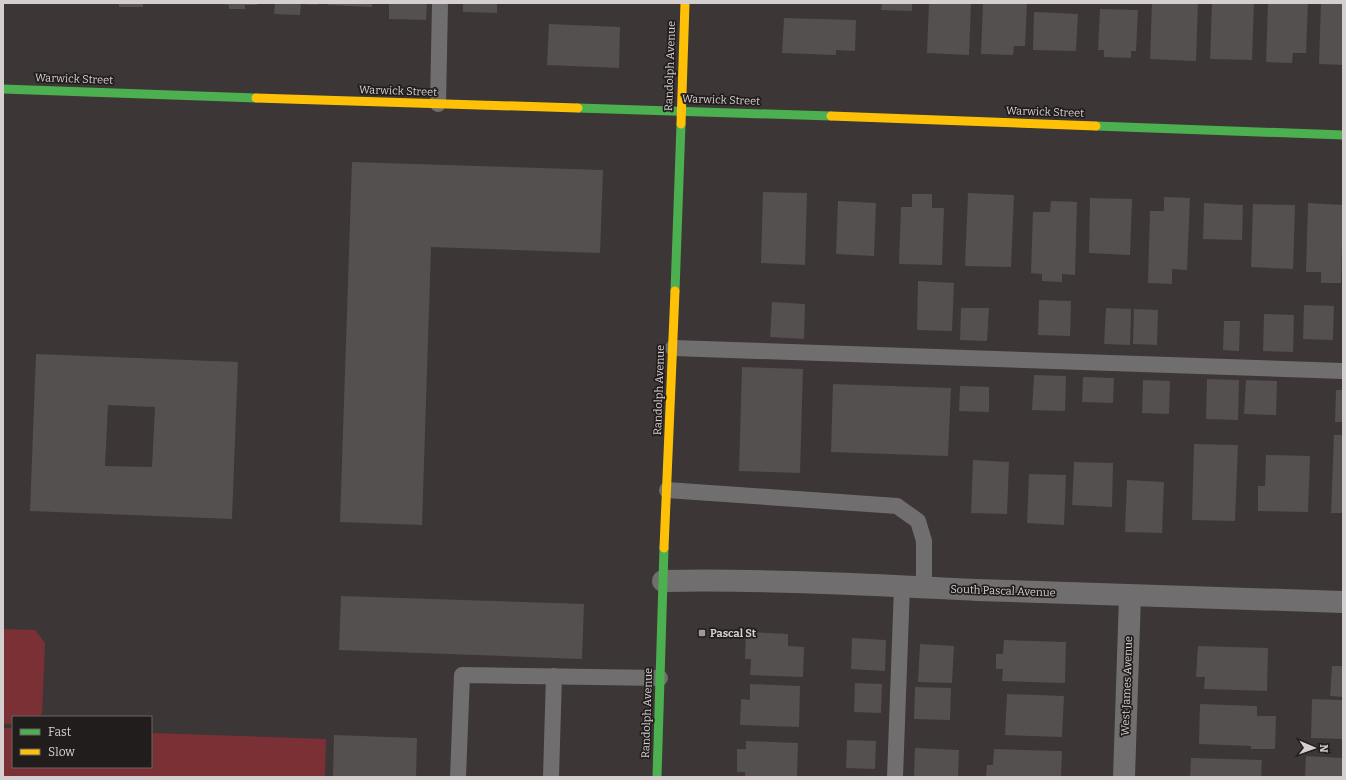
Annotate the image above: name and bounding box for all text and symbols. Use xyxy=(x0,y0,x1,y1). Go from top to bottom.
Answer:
street label: Randolph Avenue xyxy=(662,21,678,111)
street label: Warwick Street xyxy=(35,71,113,87)
street label: Warwick Street xyxy=(359,83,437,99)
street label: Warwick Street xyxy=(682,92,760,108)
street label: Warwick Street xyxy=(1006,104,1084,120)
street label: Randolph Avenue xyxy=(651,345,667,435)
street label: South Pascal Avenue xyxy=(950,583,1056,599)
place label: Pascal St xyxy=(710,627,757,640)
marker: Pascal St xyxy=(697,628,707,638)
street label: West James Avenue xyxy=(1119,636,1135,736)
street label: Randolph Avenue xyxy=(639,668,655,758)
legend xyxy=(12,716,152,768)
text: Fast xyxy=(48,725,72,739)
north arrow xyxy=(1294,728,1334,768)
text: N xyxy=(1317,744,1330,753)
text: Slow xyxy=(48,745,75,759)

